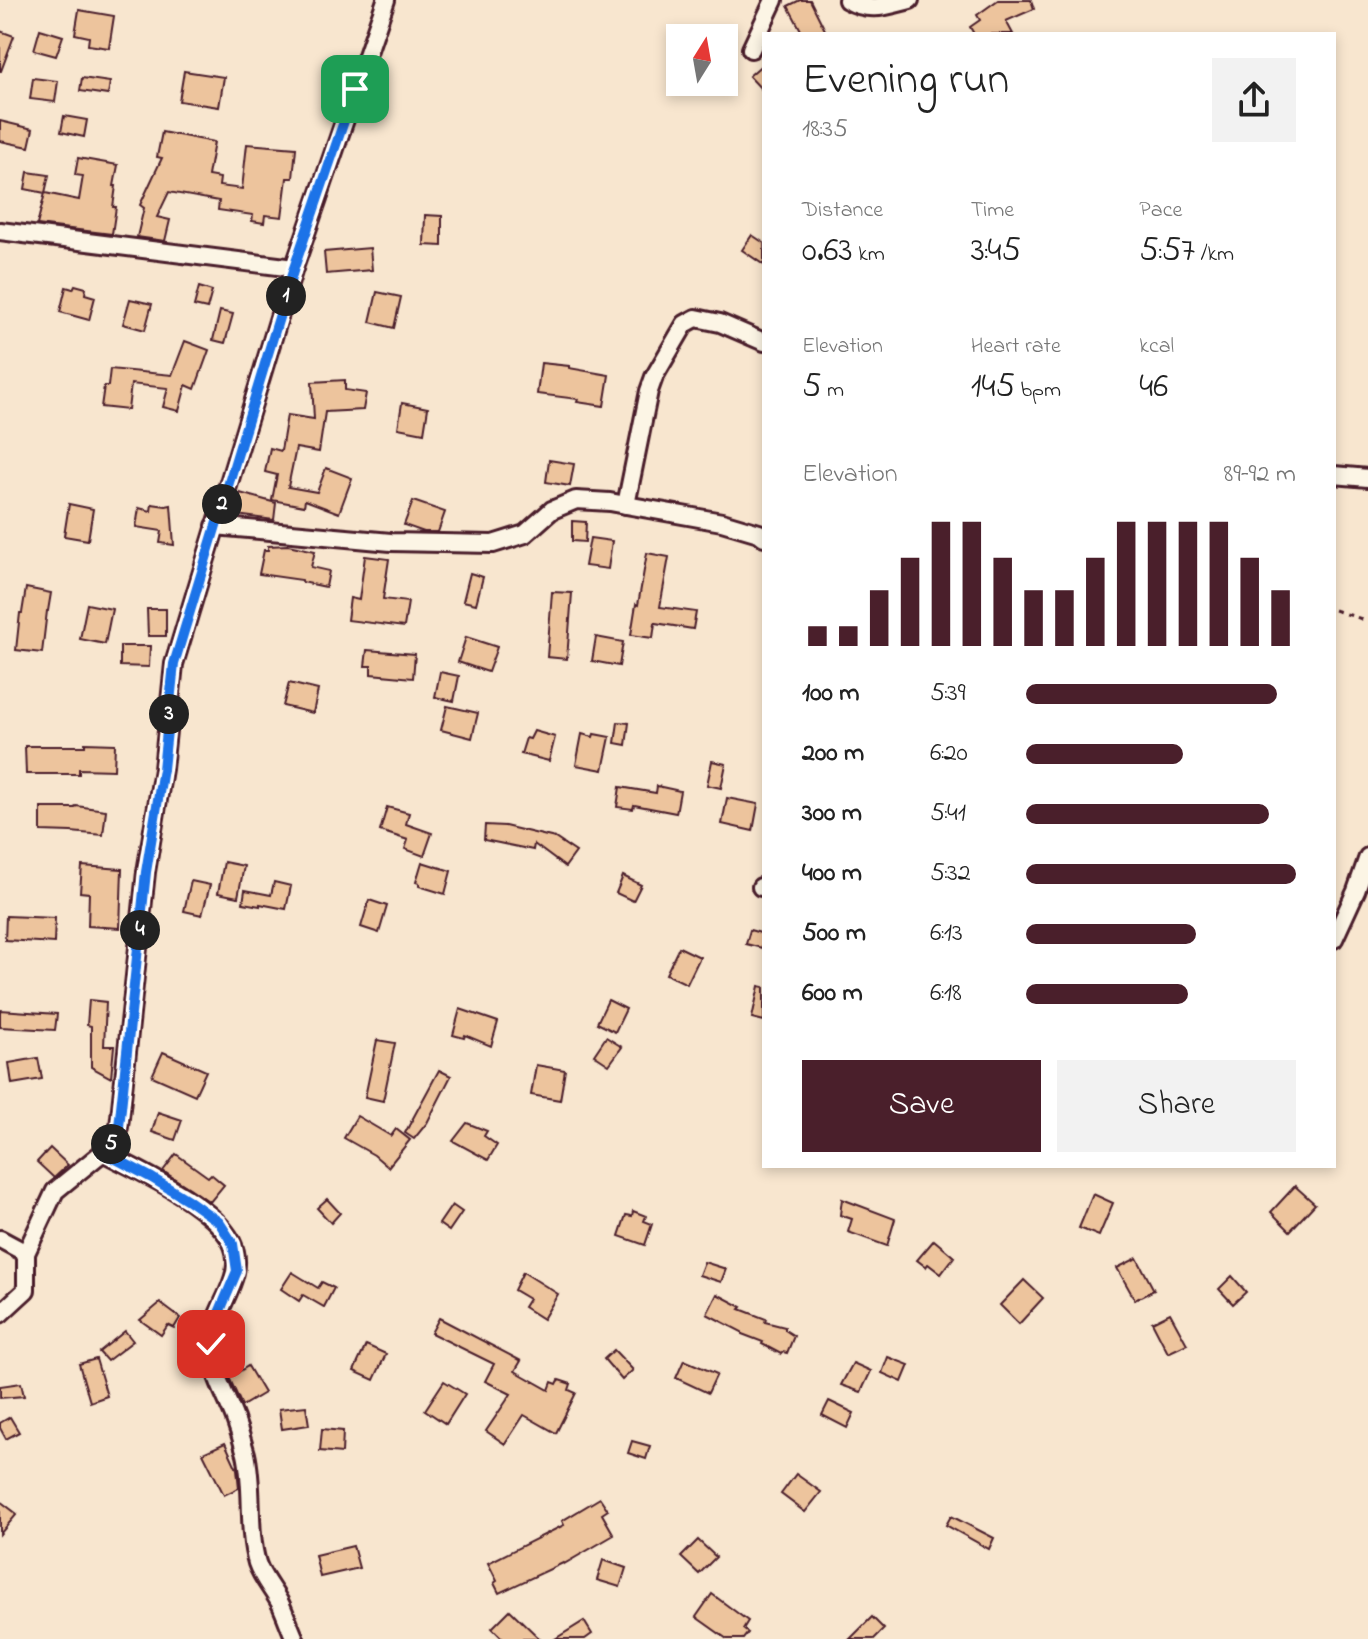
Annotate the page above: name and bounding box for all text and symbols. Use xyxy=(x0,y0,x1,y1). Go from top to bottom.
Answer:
north arrow xyxy=(666,24,738,96)
map controls xyxy=(666,24,738,96)
text: Evening run xyxy=(802,49,1009,113)
pin xyxy=(321,55,389,123)
button: share xyxy=(1212,58,1296,142)
icon: arrive xyxy=(333,67,377,111)
text: 18:35 xyxy=(802,111,848,149)
text: Distance xyxy=(802,195,883,227)
text: Time xyxy=(971,195,1014,227)
text: Pace xyxy=(1139,195,1182,227)
text: 0.63 xyxy=(802,227,853,277)
text: 3:45 xyxy=(971,227,1021,277)
text: 5:57 xyxy=(1139,227,1195,277)
text: km xyxy=(853,239,885,271)
text: /km xyxy=(1195,239,1234,271)
pin: 1 xyxy=(266,276,306,316)
text: 1 xyxy=(283,280,290,312)
text: Elevation xyxy=(802,331,883,363)
text: Heart rate xyxy=(971,331,1061,363)
text: kcal xyxy=(1139,331,1174,363)
text: 5 xyxy=(802,363,821,413)
text: 145 xyxy=(971,363,1015,413)
text: 46 xyxy=(1139,363,1168,413)
text: m xyxy=(821,375,844,407)
text: bpm xyxy=(1015,375,1061,407)
text: Elevation xyxy=(802,456,898,494)
text: 89–92 m xyxy=(1224,456,1296,494)
pin: 2 xyxy=(202,484,242,524)
text: 2 xyxy=(217,488,227,520)
text: 100 m xyxy=(802,675,859,713)
text: 5:39 xyxy=(930,675,966,713)
pin: 3 xyxy=(149,694,189,734)
text: 3 xyxy=(164,698,174,730)
text: 200 m xyxy=(802,735,864,773)
text: 6:20 xyxy=(930,735,968,773)
text: 300 m xyxy=(802,795,862,833)
text: 5:41 xyxy=(930,795,966,833)
text: 400 m xyxy=(802,855,862,893)
text: 5:32 xyxy=(930,855,971,893)
pin: 4 xyxy=(120,910,160,950)
text: 4 xyxy=(135,914,145,946)
text: 500 m xyxy=(802,915,866,953)
text: 6:13 xyxy=(930,915,963,953)
text: 600 m xyxy=(802,975,863,1013)
text: 6:18 xyxy=(930,975,962,1013)
button: Save xyxy=(802,1060,1041,1152)
button: Share xyxy=(1057,1060,1296,1152)
pin: 5 xyxy=(91,1124,131,1164)
text: 5 xyxy=(105,1128,117,1160)
pin xyxy=(177,1310,245,1378)
icon: check xyxy=(189,1322,233,1366)

